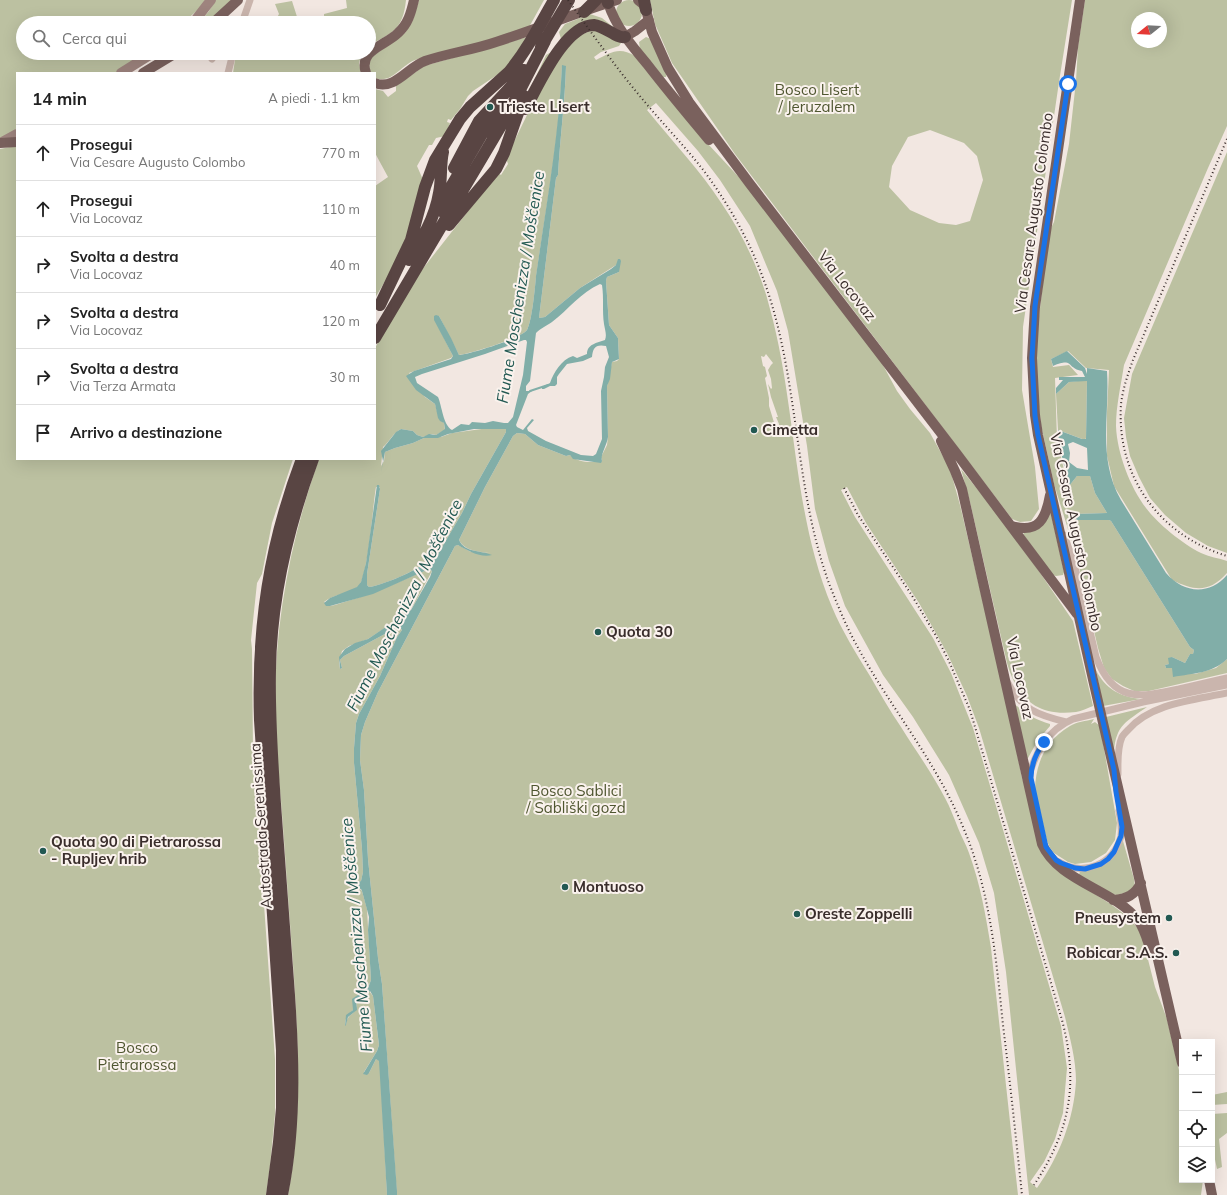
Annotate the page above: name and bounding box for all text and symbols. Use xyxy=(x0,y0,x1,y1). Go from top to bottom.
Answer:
north arrow xyxy=(1131,12,1167,48)
search box xyxy=(16,16,376,60)
icon: search xyxy=(30,27,52,49)
text: Cerca qui xyxy=(62,29,127,48)
route start xyxy=(1059,75,1077,93)
park label: Bosco Lisert / Jeruzalem xyxy=(775,80,859,116)
text: 14 min xyxy=(32,88,87,109)
text: A piedi · 1.1 km xyxy=(268,90,360,106)
place label: Trieste Lisert xyxy=(498,97,590,116)
marker: Trieste Lisert xyxy=(485,102,495,112)
street label: Via Cesare Augusto Colombo xyxy=(1010,111,1057,314)
text: Prosegui xyxy=(70,135,132,154)
icon: ahead xyxy=(32,142,54,164)
text: 770 m xyxy=(322,145,360,161)
text: Via Cesare Augusto Colombo xyxy=(70,154,245,170)
water label: Fiume Moschenizza / Moščenice xyxy=(492,169,548,405)
text: Prosegui xyxy=(70,191,132,210)
icon: ahead xyxy=(32,198,54,220)
text: 110 m xyxy=(322,201,360,217)
text: Via Locovaz xyxy=(70,210,143,226)
text: Svolta a destra xyxy=(70,247,179,266)
street label: Via Locovaz xyxy=(814,247,881,325)
icon: right xyxy=(32,254,54,276)
text: 40 m xyxy=(330,257,360,273)
text: Via Locovaz xyxy=(70,266,143,282)
text: Svolta a destra xyxy=(70,303,179,322)
icon: right xyxy=(32,310,54,332)
text: 120 m xyxy=(322,313,360,329)
text: Via Locovaz xyxy=(70,322,143,338)
text: Svolta a destra xyxy=(70,359,179,378)
icon: right xyxy=(32,366,54,388)
text: 30 m xyxy=(330,369,360,385)
text: Via Terza Armata xyxy=(70,378,176,394)
place label: Cimetta xyxy=(762,420,818,439)
icon: arrive xyxy=(32,422,54,444)
text: Arrivo a destinazione xyxy=(70,423,222,442)
marker: Cimetta xyxy=(749,425,759,435)
street label: Via Cesare Augusto Colombo xyxy=(1046,431,1107,633)
water label: Fiume Moschenizza / Moščenice xyxy=(342,496,466,714)
place label: Quota 30 xyxy=(606,622,673,641)
marker: Quota 30 xyxy=(593,627,603,637)
street label: Via Locovaz xyxy=(1002,635,1039,721)
route end xyxy=(1035,733,1053,751)
street label: Autostrada Serenissima xyxy=(245,742,276,910)
park label: Bosco Sablici / Sabliški gozd xyxy=(525,781,626,817)
water label: Fiume Moschenizza / Moščenice xyxy=(336,817,376,1053)
place label: Quota 90 di Pietrarossa - Rupljev hrib xyxy=(51,832,221,868)
marker: Quota 90 di Pietrarossa - Rupljev hrib xyxy=(38,846,48,856)
place label: Montuoso xyxy=(573,877,644,896)
marker: Montuoso xyxy=(560,882,570,892)
place label: Oreste Zoppelli xyxy=(805,904,913,923)
place label: Pneusystem xyxy=(1075,908,1161,927)
marker: Oreste Zoppelli xyxy=(792,909,802,919)
marker: Pneusystem xyxy=(1164,913,1174,923)
place label: Robicar S.A.S. xyxy=(1067,943,1168,962)
marker: Robicar S.A.S. xyxy=(1171,948,1181,958)
park label: Bosco Pietrarossa xyxy=(98,1038,176,1074)
map controls xyxy=(1179,1039,1215,1183)
button: + xyxy=(1179,1039,1215,1075)
button: − xyxy=(1179,1075,1215,1111)
button: locate xyxy=(1179,1111,1215,1147)
button: layers xyxy=(1179,1147,1215,1183)

